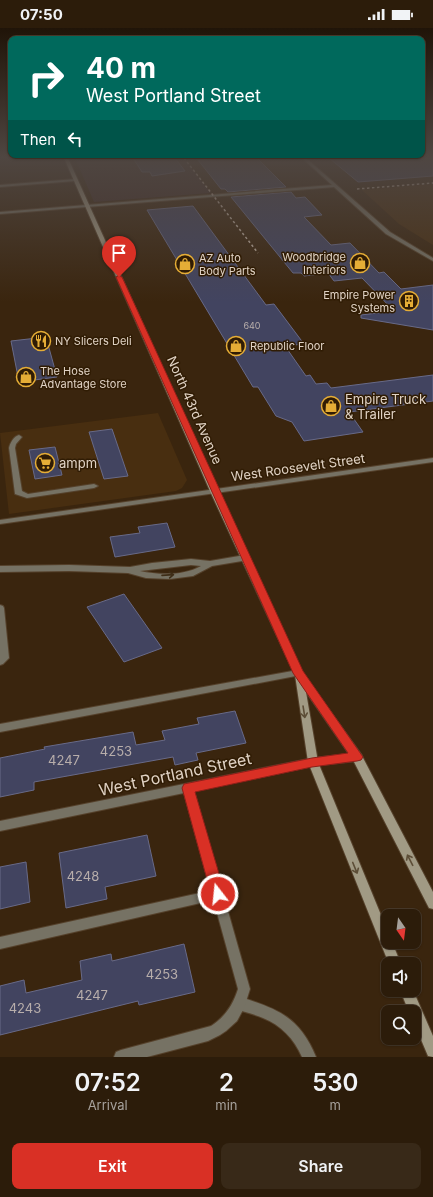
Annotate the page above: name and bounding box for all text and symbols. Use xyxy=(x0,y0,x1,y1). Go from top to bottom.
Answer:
text: 07:50 xyxy=(20,5,63,24)
text: 40 m xyxy=(86,51,156,85)
icon: right xyxy=(20,52,72,104)
text: West Portland Street xyxy=(86,85,261,106)
icon: left xyxy=(64,128,86,150)
text: Then xyxy=(20,130,56,149)
pin xyxy=(102,236,136,277)
icon: arrive xyxy=(108,242,130,264)
place label: Woodbridge Interiors xyxy=(282,250,346,277)
place label: AZ Auto Body Parts xyxy=(199,251,256,278)
shop icon: Woodbridge Interiors xyxy=(349,252,371,274)
shop icon: AZ Auto Body Parts xyxy=(174,253,196,275)
place label: Empire Power Systems xyxy=(323,288,395,315)
building icon: Empire Power Systems xyxy=(398,290,420,312)
house number: 640 xyxy=(243,320,261,331)
restaurant icon: NY Slicers Deli xyxy=(30,330,52,352)
place label: NY Slicers Deli xyxy=(55,334,132,348)
shop icon: Republic Floor xyxy=(225,335,247,357)
place label: Republic Floor xyxy=(250,339,325,353)
street label: North 43rd Avenue xyxy=(164,353,226,467)
place label: The Hose Advantage Store xyxy=(40,364,127,391)
shop icon: The Hose Advantage Store xyxy=(15,366,37,388)
place label: Empire Truck & Trailer xyxy=(345,391,426,422)
shop icon: Empire Truck & Trailer xyxy=(320,395,342,417)
street label: West Roosevelt Street xyxy=(230,450,366,484)
supermarket icon: ampm xyxy=(34,452,56,474)
place label: ampm xyxy=(59,455,97,471)
one-way arrow xyxy=(161,571,174,578)
one-way arrow xyxy=(300,705,308,718)
house number: 4253 xyxy=(100,743,132,759)
street label: West Portland Street xyxy=(97,748,253,800)
house number: 4247 xyxy=(48,752,80,768)
one-way arrow xyxy=(406,854,413,866)
one-way arrow xyxy=(352,862,360,874)
house number: 4248 xyxy=(67,868,99,884)
position arrow xyxy=(197,873,239,915)
north arrow xyxy=(381,909,421,949)
map controls xyxy=(381,909,421,1045)
button: sound xyxy=(381,957,421,997)
house number: 4253 xyxy=(146,966,178,982)
house number: 4247 xyxy=(76,987,108,1003)
house number: 4243 xyxy=(9,1000,41,1016)
button: search xyxy=(381,1005,421,1045)
text: 07:52 xyxy=(75,1068,141,1097)
text: 2 xyxy=(219,1068,234,1097)
text: 530 xyxy=(312,1068,358,1097)
text: Arrival xyxy=(88,1097,128,1113)
text: min xyxy=(215,1097,238,1113)
text: m xyxy=(330,1097,341,1113)
button: Exit xyxy=(12,1143,213,1189)
button: Share xyxy=(221,1143,421,1189)

